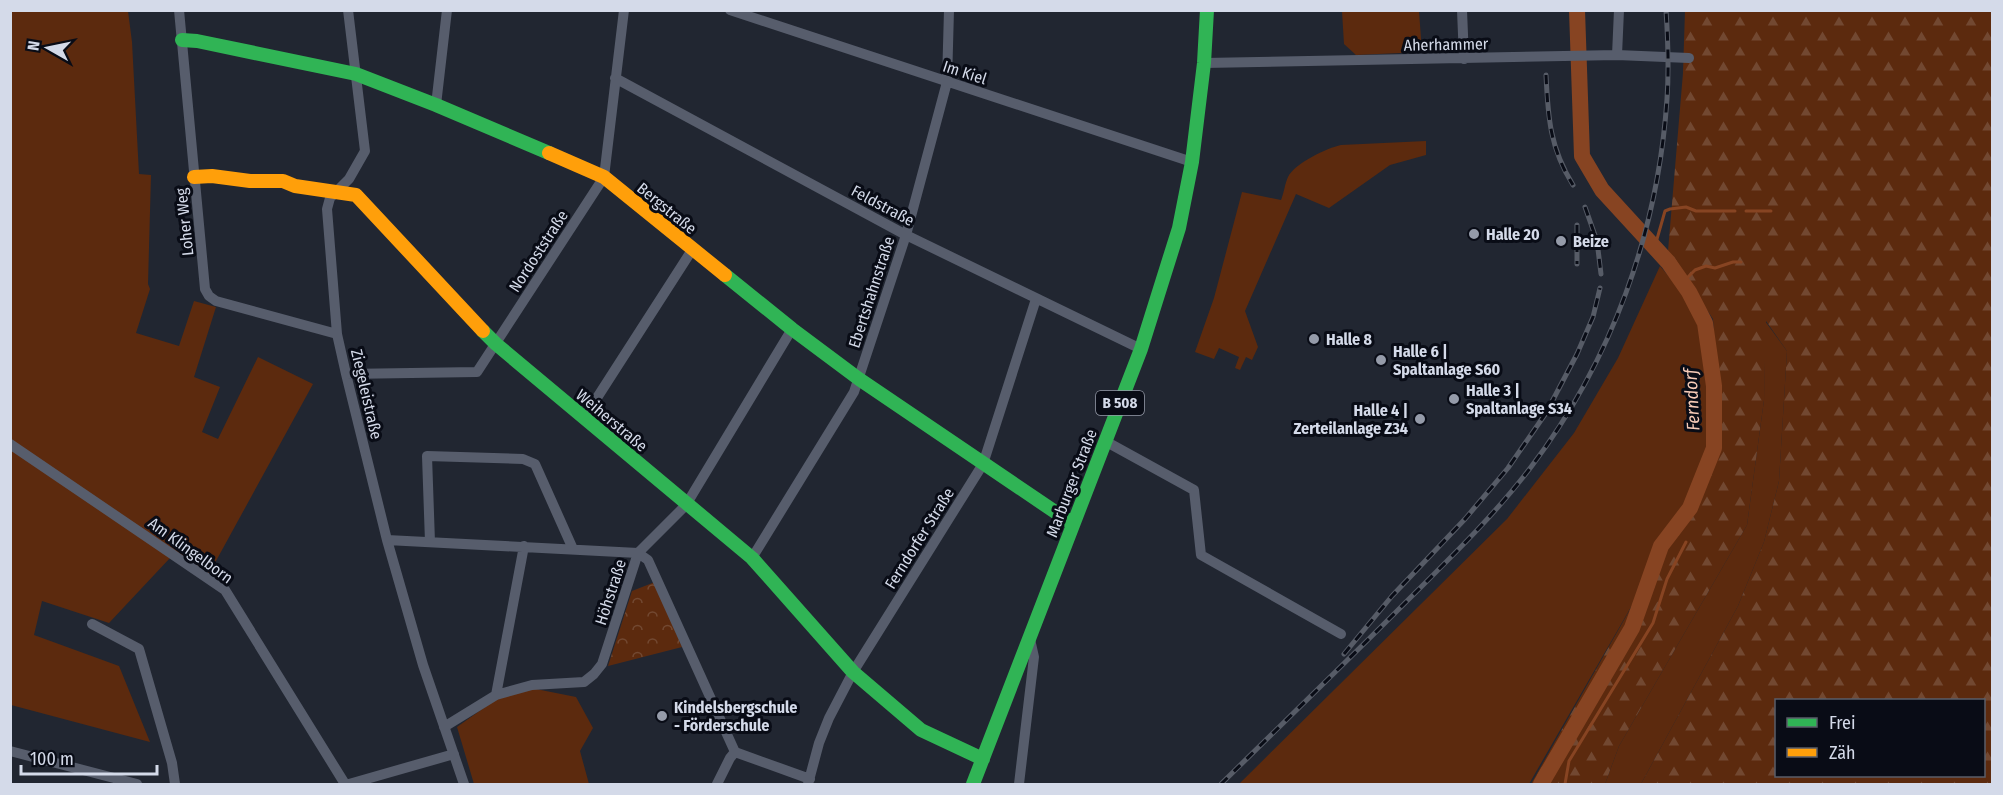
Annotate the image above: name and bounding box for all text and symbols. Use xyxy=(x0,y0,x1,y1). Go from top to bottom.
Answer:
north arrow xyxy=(18,18,78,78)
street label: Aherhammer xyxy=(1403,34,1489,55)
text: N xyxy=(24,40,44,52)
street label: Im Kiel xyxy=(941,57,989,88)
street label: Bergstraße xyxy=(633,179,700,238)
street label: Feldstraße xyxy=(848,181,918,230)
street label: Loher Weg xyxy=(171,187,198,257)
street label: Nordoststraße xyxy=(505,207,572,296)
place label: Halle 20 xyxy=(1486,225,1540,244)
marker: Halle 20 xyxy=(1467,227,1481,241)
place label: Beize xyxy=(1573,232,1609,251)
street label: Ebertshahnstraße xyxy=(844,234,898,350)
marker: Beize xyxy=(1554,234,1568,248)
place label: Halle 8 xyxy=(1326,330,1373,349)
marker: Halle 8 xyxy=(1307,332,1321,346)
place label: Halle 6 | Spaltanlage S60 xyxy=(1393,342,1501,379)
street label: Ziegeleistraße xyxy=(347,347,386,441)
marker: Halle 6 | Spaltanlage S60 xyxy=(1374,353,1388,367)
water label: Ferndorf xyxy=(1679,366,1705,431)
place label: Halle 3 | Spaltanlage S34 xyxy=(1466,381,1572,418)
street label: Weiherstraße xyxy=(572,385,651,456)
road number: B 508 xyxy=(1096,391,1144,415)
marker: Halle 3 | Spaltanlage S34 xyxy=(1447,392,1461,406)
place label: Halle 4 | Zerteilanlage Z34 xyxy=(1294,401,1408,438)
marker: Halle 4 | Zerteilanlage Z34 xyxy=(1413,412,1427,426)
street label: Marburger Straße xyxy=(1042,426,1101,540)
street label: Ferndorfer Straße xyxy=(881,484,958,592)
street label: Am Klingelborn xyxy=(145,513,237,587)
street label: Höhstraße xyxy=(591,557,630,627)
place label: Kindelsbergschule - Förderschule xyxy=(674,698,797,735)
legend xyxy=(1775,699,1985,777)
marker: Kindelsbergschule - Förderschule xyxy=(655,709,669,723)
text: Frei xyxy=(1829,712,1855,734)
scale bar xyxy=(21,738,158,776)
text: Zäh xyxy=(1829,742,1856,764)
text: 100 m xyxy=(30,748,74,770)

